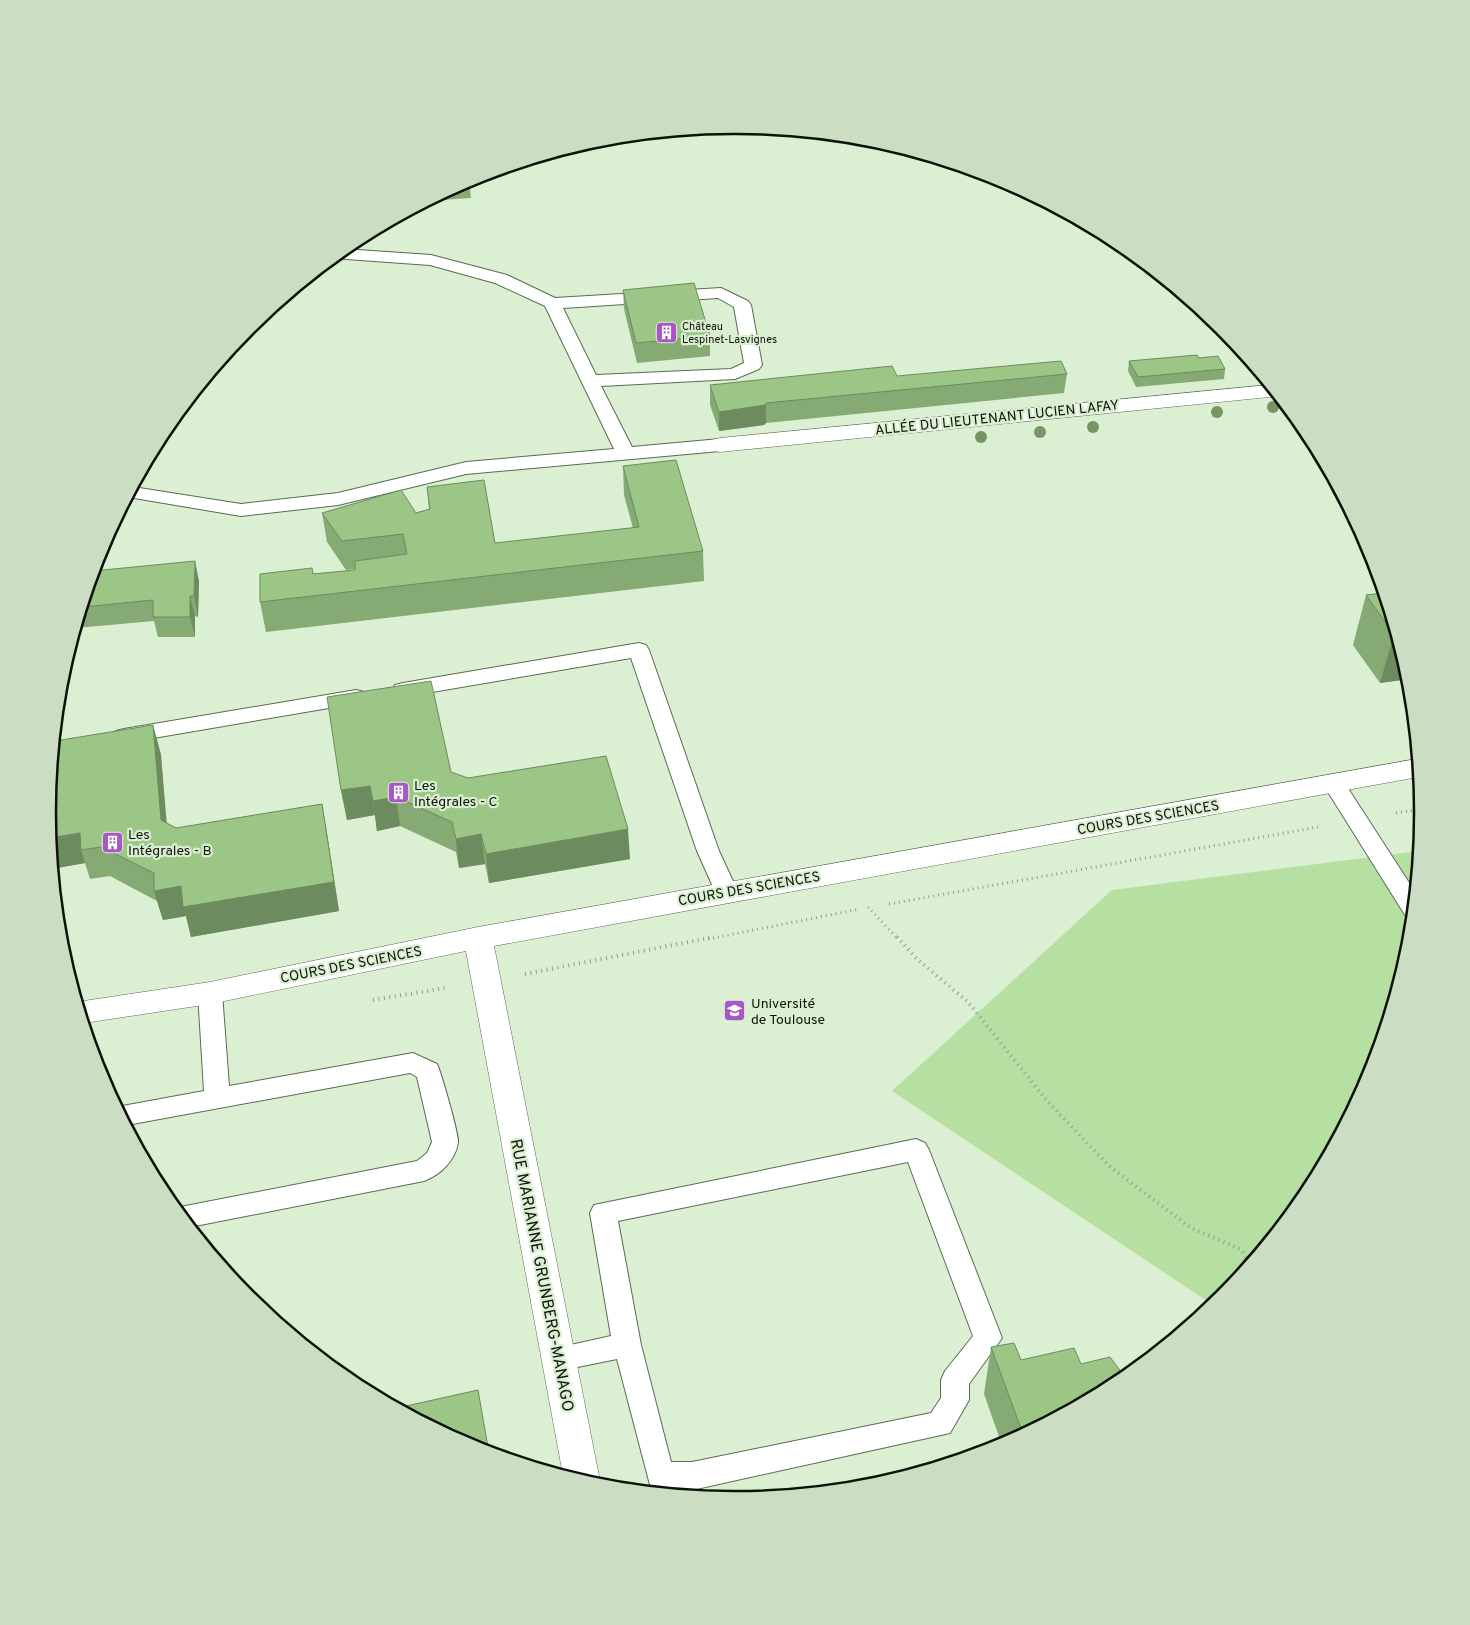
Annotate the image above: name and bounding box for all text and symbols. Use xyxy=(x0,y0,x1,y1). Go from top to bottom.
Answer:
building icon: Château Lespinet-Lasvignes xyxy=(654,320,678,344)
place label: Château Lespinet-Lasvignes xyxy=(682,320,777,347)
street label: ALLÉE DU LIEUTENANT LUCIEN LAFAY xyxy=(874,396,1120,440)
place label: Les Intégrales - C xyxy=(414,778,498,811)
building icon: Les Intégrales - C xyxy=(386,781,410,805)
street label: COURS DES SCIENCES xyxy=(1076,798,1221,839)
place label: Les Intégrales - B xyxy=(128,827,212,860)
building icon: Les Intégrales - B xyxy=(100,830,124,854)
street label: COURS DES SCIENCES xyxy=(677,869,822,910)
street label: COURS DES SCIENCES xyxy=(279,943,423,988)
place label: Université de Toulouse xyxy=(751,996,825,1029)
school or university icon: Université de Toulouse xyxy=(723,999,747,1023)
street label: RUE MARIANNE GRUNBERG-MANAGO xyxy=(505,1137,577,1413)

